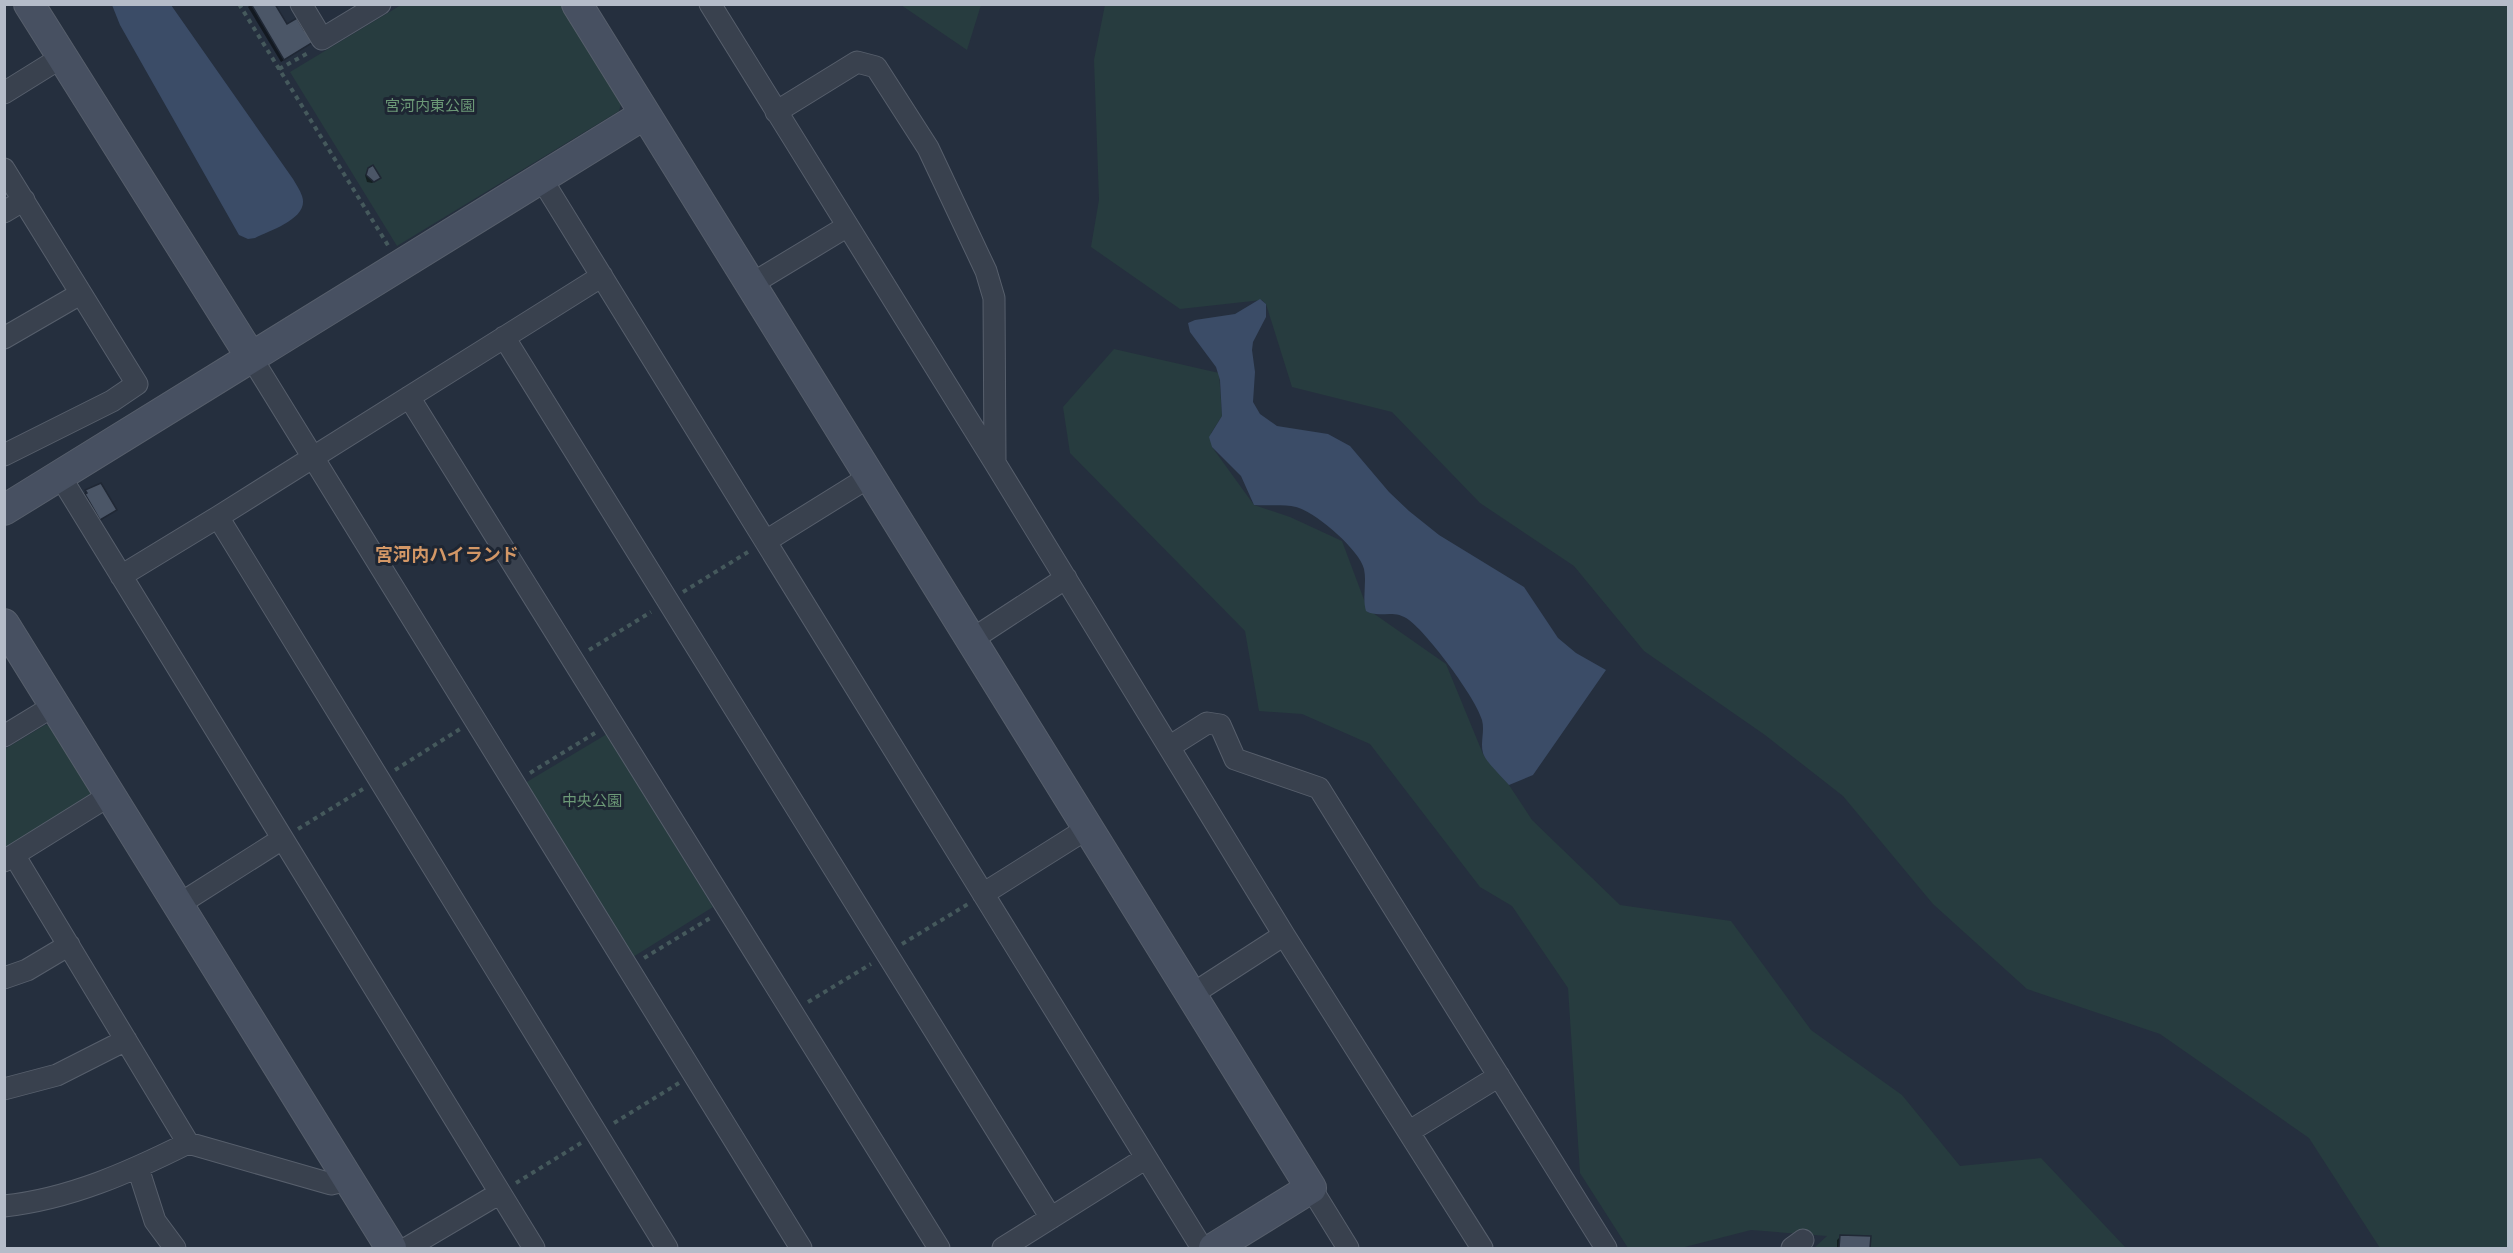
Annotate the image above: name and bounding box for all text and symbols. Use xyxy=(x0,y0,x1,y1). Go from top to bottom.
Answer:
park label: 宮河内東公園 xyxy=(385,97,475,115)
district label: 宮河内ハイランド xyxy=(375,544,519,566)
park label: 中央公園 xyxy=(562,792,622,810)

